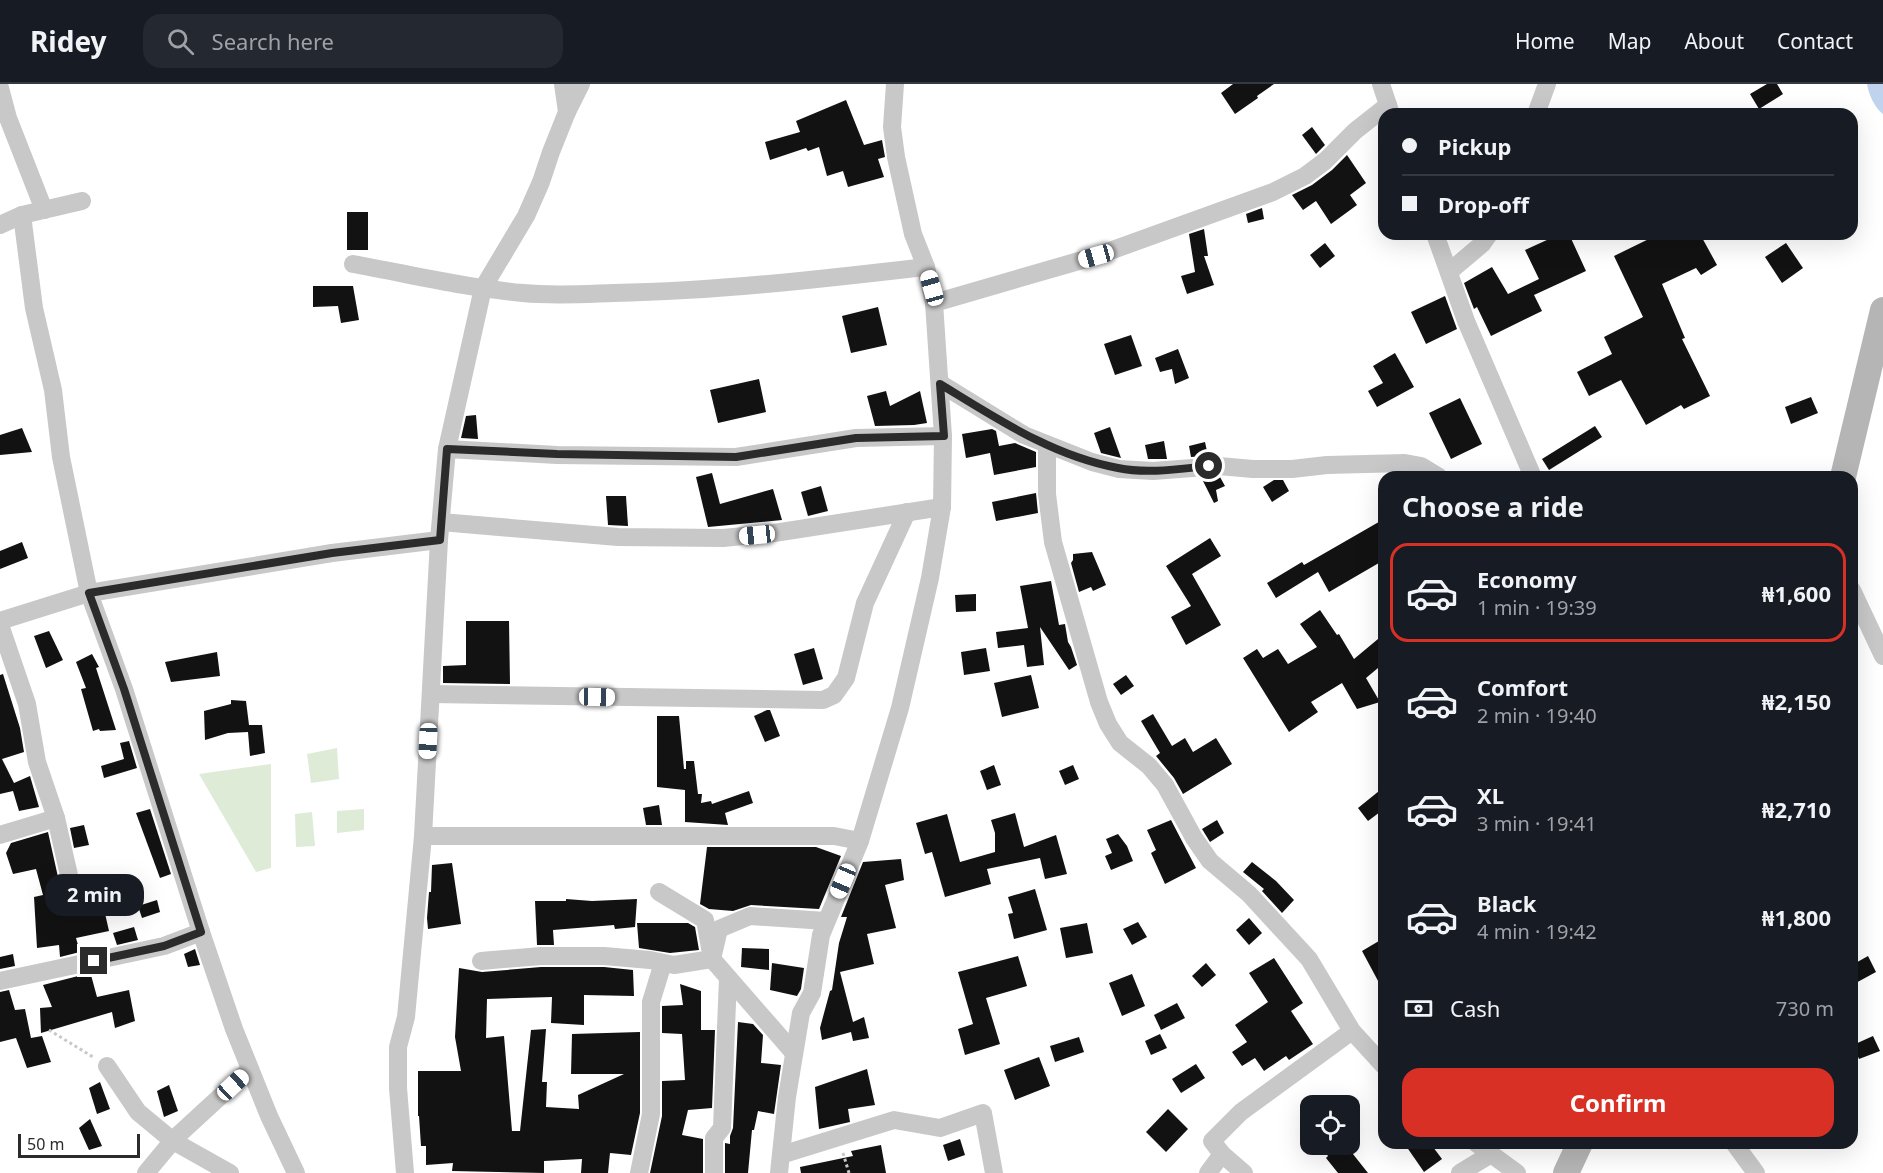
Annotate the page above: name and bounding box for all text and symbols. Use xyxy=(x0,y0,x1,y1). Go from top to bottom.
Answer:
search box xyxy=(143,14,563,68)
text: Ridey xyxy=(30,22,107,60)
icon: search xyxy=(164,25,197,58)
text: Search here xyxy=(212,26,334,56)
text: Home xyxy=(1515,27,1575,55)
text: Map xyxy=(1608,27,1651,55)
text: About xyxy=(1684,27,1744,55)
text: Contact xyxy=(1777,27,1853,55)
text: Pickup xyxy=(1438,131,1511,161)
text: Drop-off xyxy=(1438,189,1529,219)
car xyxy=(1076,242,1116,270)
car xyxy=(918,268,946,308)
route start xyxy=(1195,452,1222,479)
text: Choose a ride xyxy=(1402,488,1584,525)
car xyxy=(738,524,776,546)
text: Economy xyxy=(1477,564,1576,594)
icon: car xyxy=(1405,566,1459,620)
text: ₦1,600 xyxy=(1762,578,1831,608)
text: 1 min · 19:39 xyxy=(1477,594,1597,621)
text: Comfort xyxy=(1477,672,1568,702)
icon: car xyxy=(1405,674,1459,728)
text: ₦2,150 xyxy=(1762,686,1831,716)
car xyxy=(579,688,615,706)
text: 2 min · 19:40 xyxy=(1477,702,1597,729)
car xyxy=(418,723,438,759)
text: XL xyxy=(1477,780,1504,810)
icon: car xyxy=(1405,782,1459,836)
text: ₦2,710 xyxy=(1762,794,1831,824)
text: 3 min · 19:41 xyxy=(1477,810,1597,837)
car xyxy=(828,861,858,901)
callout: 2 min xyxy=(44,874,144,916)
text: 2 min xyxy=(67,881,122,908)
text: Black xyxy=(1477,888,1536,918)
icon: car xyxy=(1405,890,1459,944)
text: ₦1,800 xyxy=(1762,902,1831,932)
text: 4 min · 19:42 xyxy=(1477,918,1597,945)
route end xyxy=(80,947,107,974)
icon: cash xyxy=(1402,992,1435,1025)
text: Cash xyxy=(1450,993,1500,1023)
text: 730 m xyxy=(1776,995,1834,1022)
car xyxy=(214,1066,252,1104)
button: Confirm xyxy=(1402,1068,1834,1137)
map controls xyxy=(1300,1095,1360,1155)
button: locate xyxy=(1300,1095,1360,1155)
scale bar xyxy=(18,1131,140,1158)
text: 50 m xyxy=(27,1133,64,1155)

